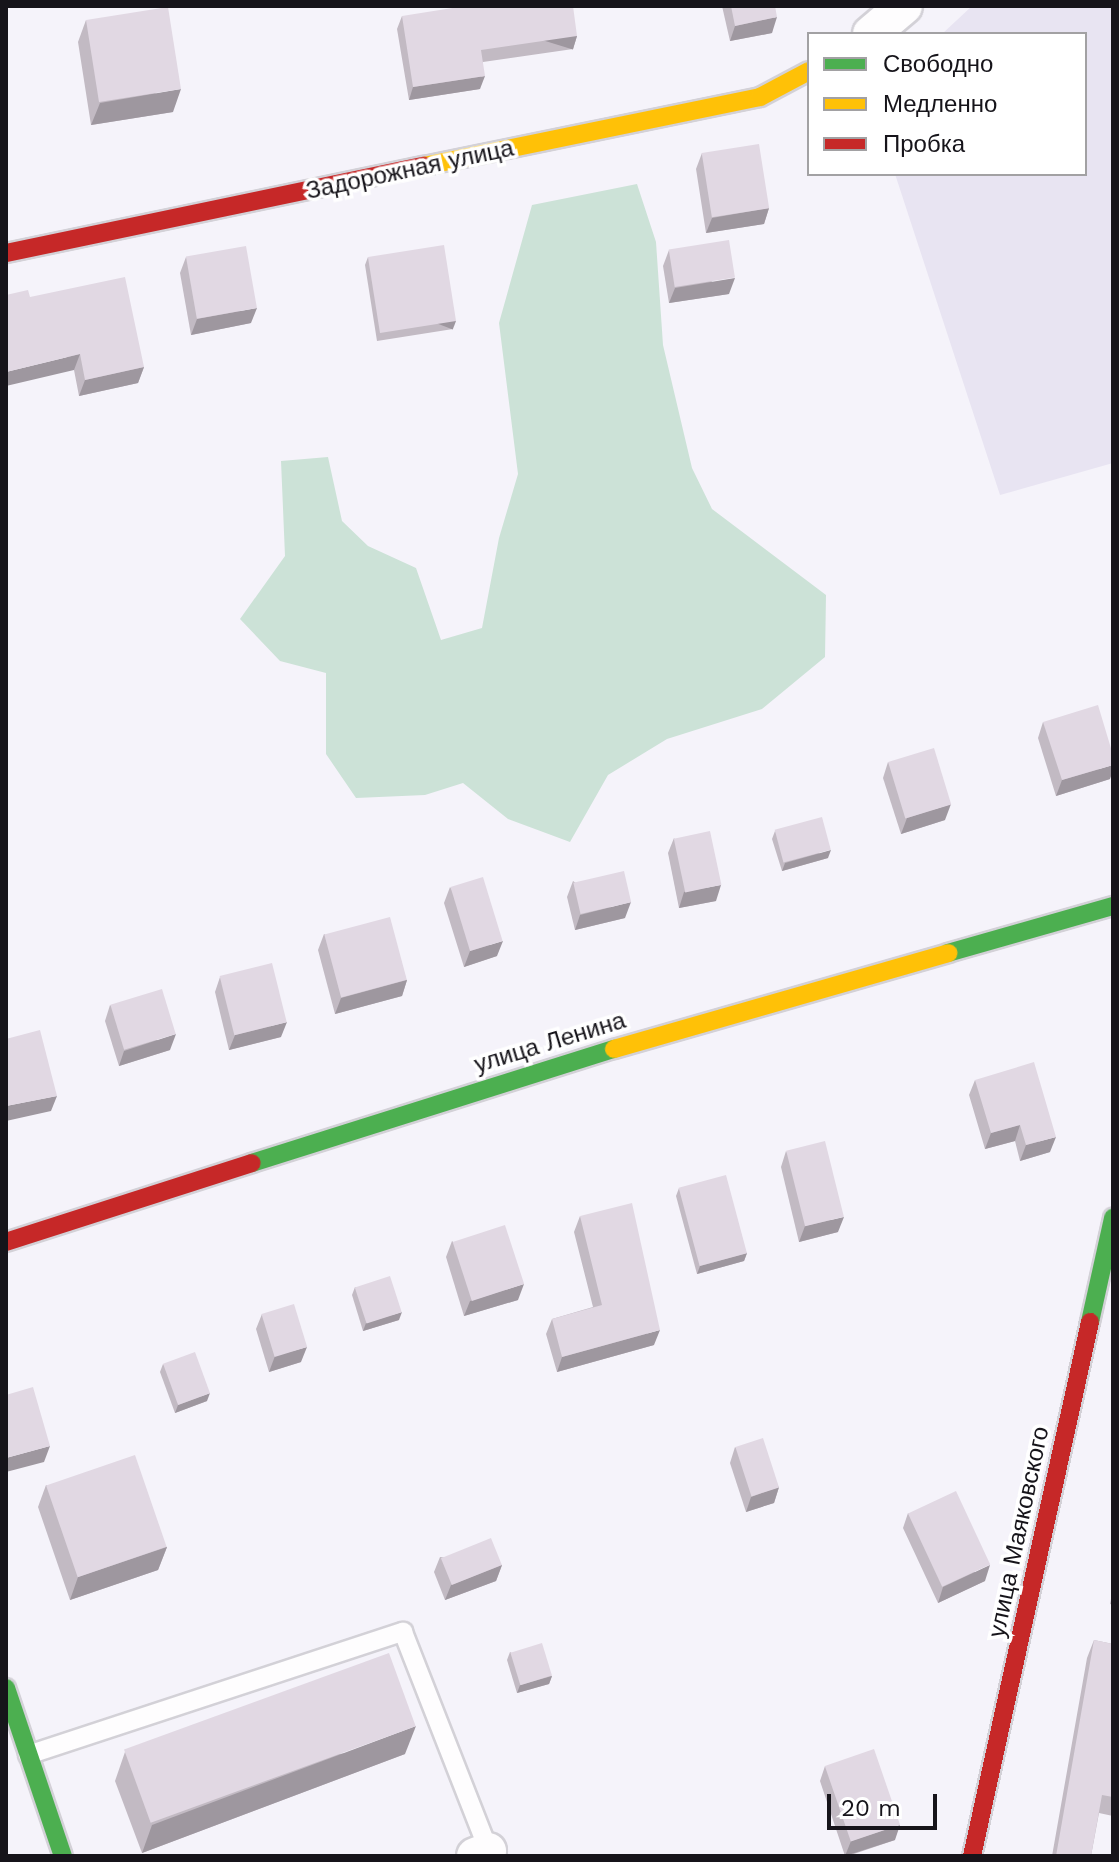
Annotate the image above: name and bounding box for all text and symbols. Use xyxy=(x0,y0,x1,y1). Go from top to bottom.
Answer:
legend xyxy=(807,32,1087,176)
text: Свободно xyxy=(883,50,993,78)
text: Медленно xyxy=(883,90,997,118)
text: Пробка xyxy=(883,130,965,158)
street label: Задорожная улица xyxy=(304,134,516,206)
street label: улица Ленина xyxy=(471,1006,629,1080)
street label: улица Маяковского xyxy=(983,1424,1055,1640)
scale bar xyxy=(831,1778,941,1828)
text: 20 m xyxy=(841,1794,901,1822)

